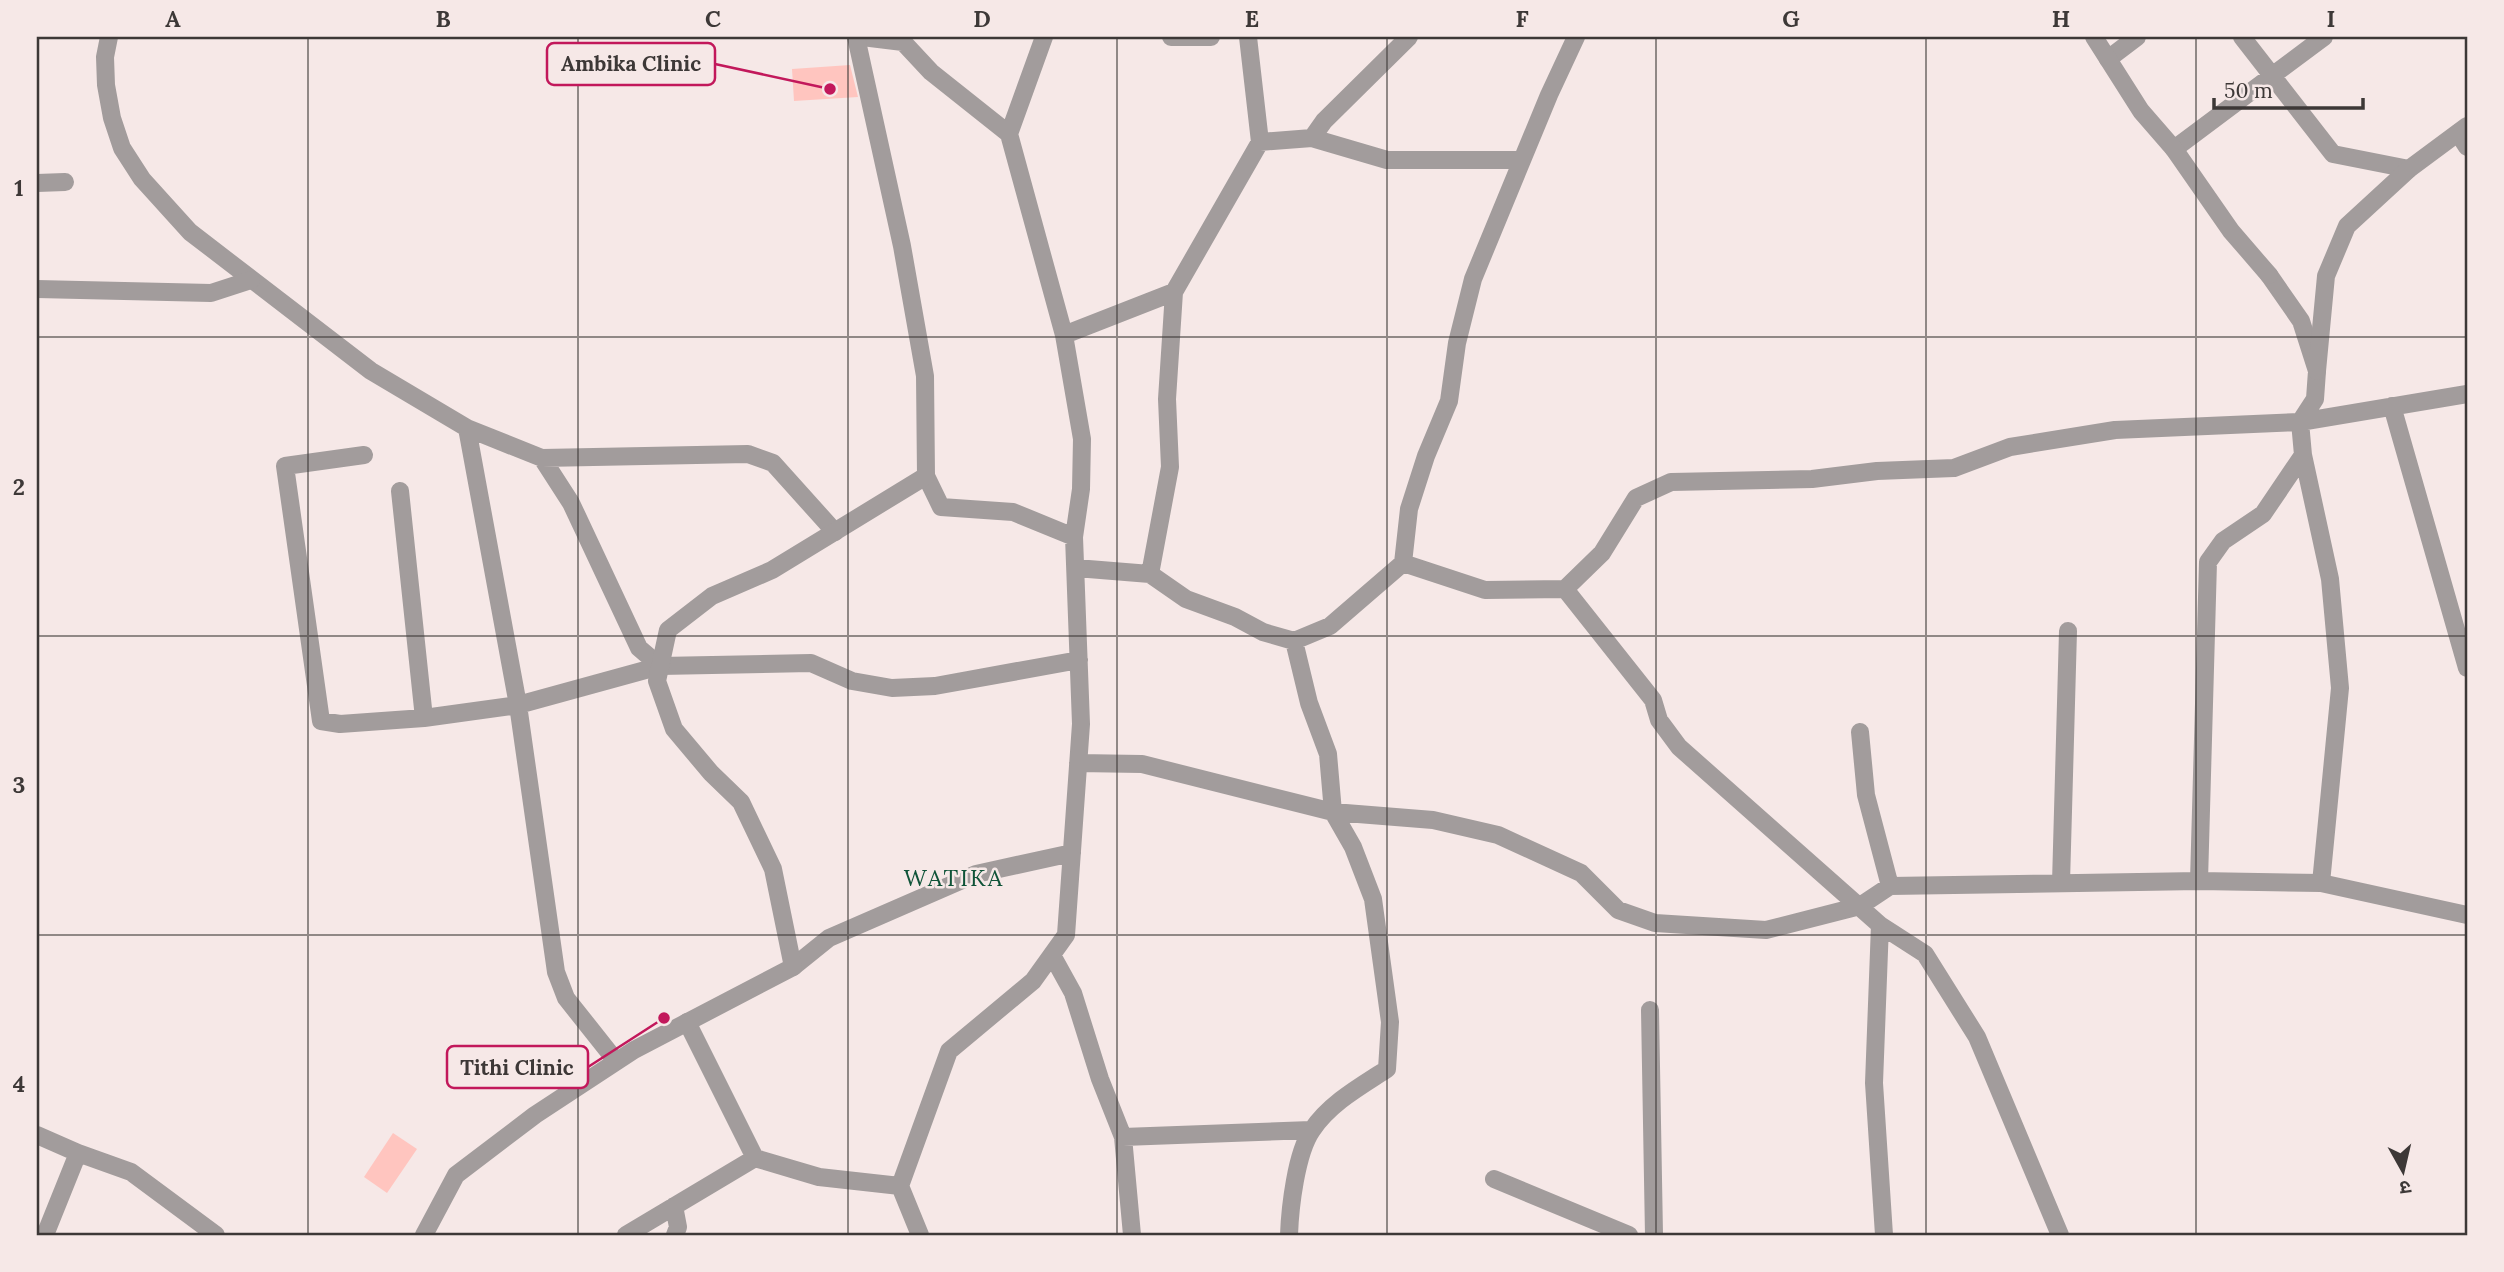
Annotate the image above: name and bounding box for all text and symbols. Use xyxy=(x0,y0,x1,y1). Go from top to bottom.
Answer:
text: A xyxy=(165,4,181,33)
text: B xyxy=(435,4,451,33)
text: C xyxy=(705,4,721,33)
text: D xyxy=(973,4,991,33)
text: E xyxy=(1245,4,1259,33)
text: F xyxy=(1515,4,1529,33)
text: G xyxy=(1782,4,1800,33)
text: H xyxy=(2052,4,2070,33)
text: I xyxy=(2327,4,2335,33)
callout: Ambika Clinic xyxy=(547,43,715,85)
text: Ambika Clinic xyxy=(561,50,701,77)
scale bar xyxy=(2214,66,2362,110)
text: 50 m xyxy=(2224,77,2273,104)
text: 1 xyxy=(14,173,24,202)
text: 2 xyxy=(13,472,25,501)
text: 3 xyxy=(13,770,25,799)
district label: WATIKA xyxy=(904,863,1004,892)
callout: Tithi Clinic xyxy=(447,1046,588,1088)
text: Tithi Clinic xyxy=(460,1054,574,1081)
text: 4 xyxy=(13,1069,25,1098)
north arrow xyxy=(2368,1136,2438,1206)
text: उ xyxy=(2397,1175,2413,1201)

